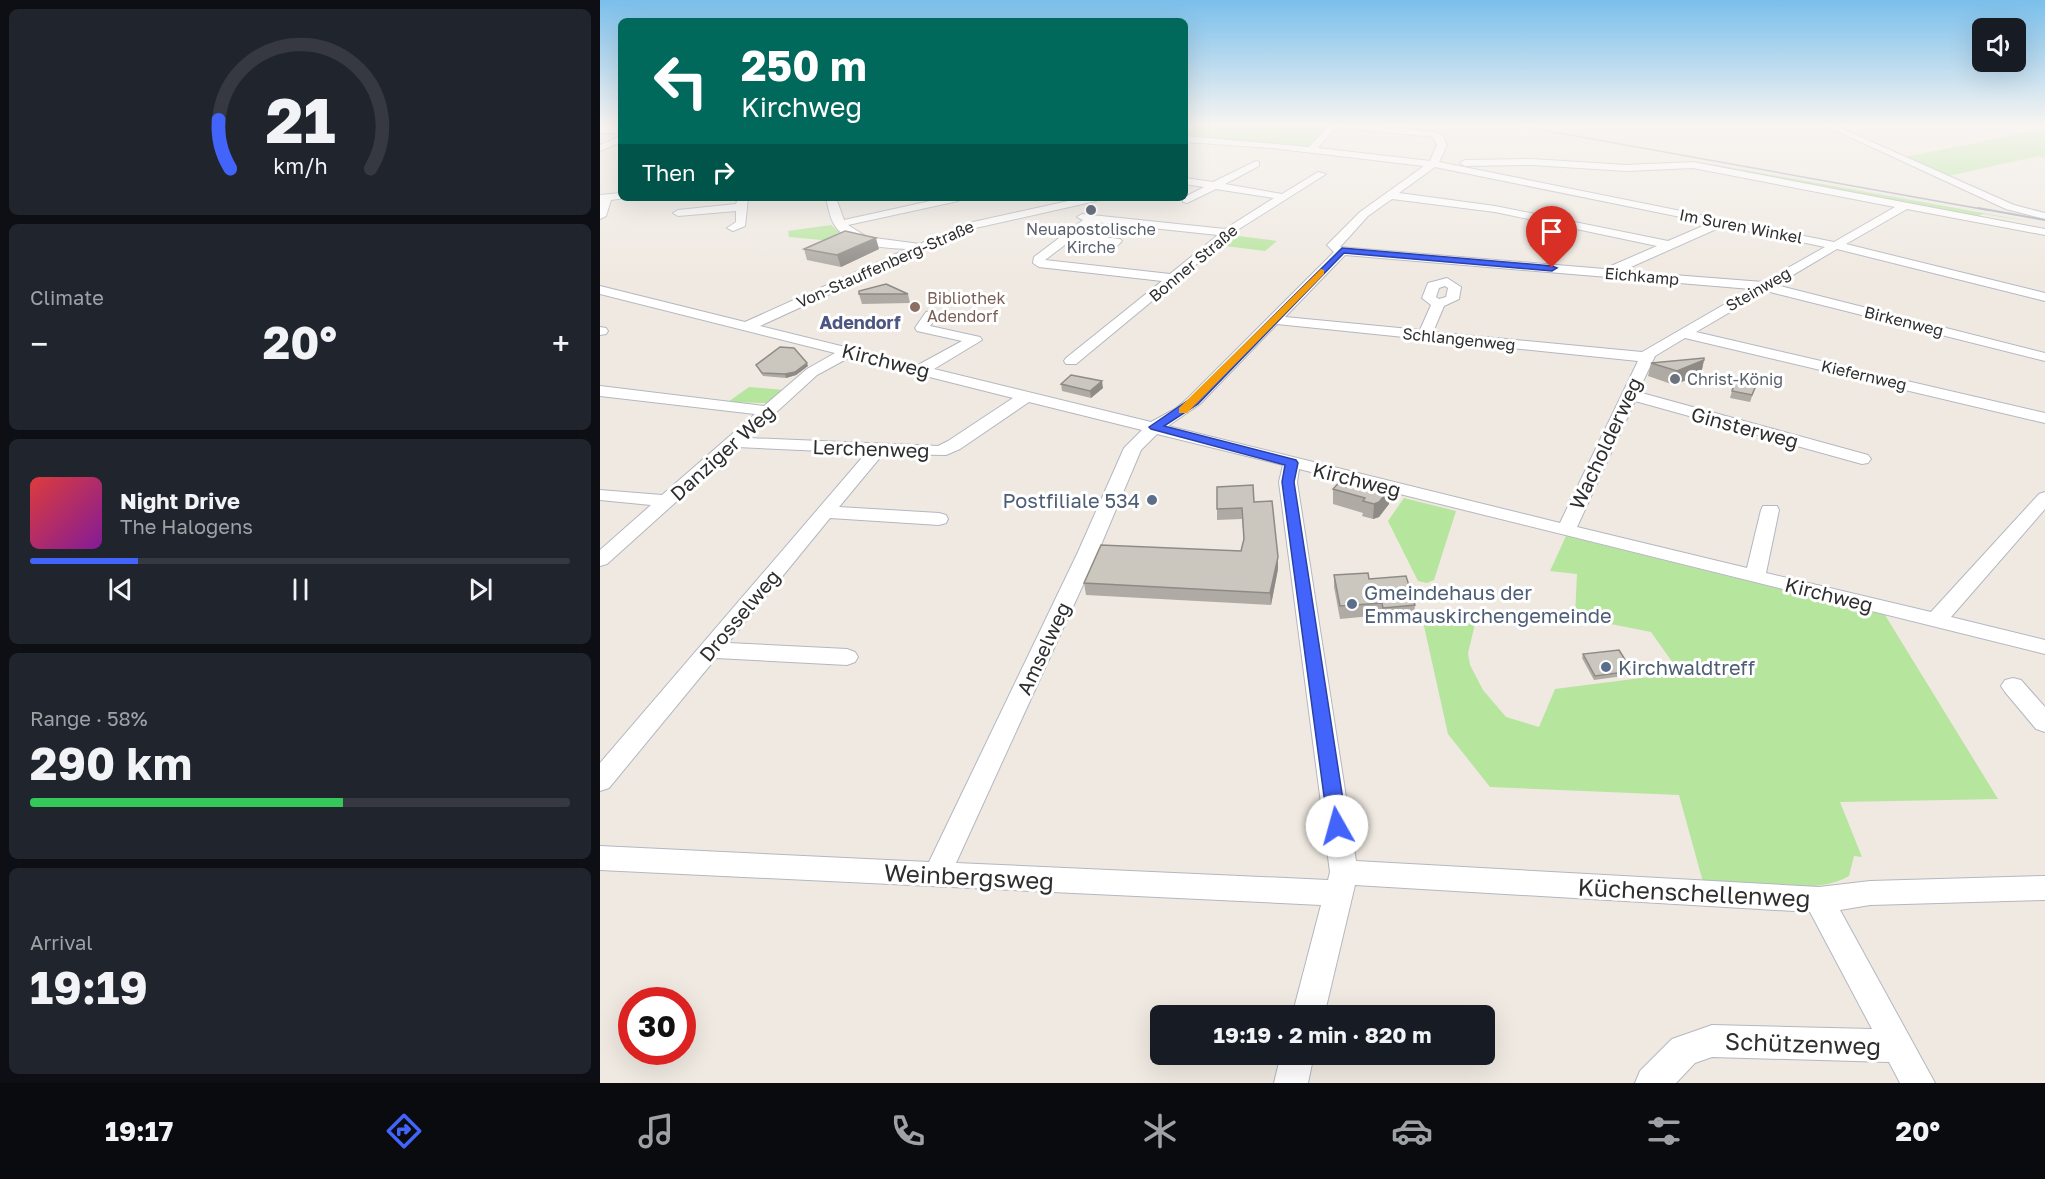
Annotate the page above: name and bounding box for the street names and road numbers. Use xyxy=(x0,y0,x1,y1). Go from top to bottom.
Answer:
street label: Im Suren Winkel xyxy=(1678,204,1804,248)
street label: Von-Stauffenberg-Straße xyxy=(793,216,977,312)
street label: Bonner Straße xyxy=(1145,220,1241,306)
street label: Steinweg xyxy=(1722,262,1794,316)
street label: Eichkamp xyxy=(1604,263,1680,289)
street label: Birkenweg xyxy=(1862,302,1946,340)
street label: Schlangenweg xyxy=(1402,323,1516,355)
street label: Kirchweg xyxy=(840,338,932,382)
street label: Kiefernweg xyxy=(1819,355,1909,395)
street label: Wacholderweg xyxy=(1564,373,1646,513)
street label: Danziger Weg xyxy=(665,399,779,505)
street label: Ginsterweg xyxy=(1689,401,1801,453)
street label: Lerchenweg xyxy=(812,434,930,462)
street label: Kirchweg xyxy=(1311,457,1403,501)
street label: Drosselweg xyxy=(694,564,784,666)
street label: Kirchweg xyxy=(1783,572,1875,616)
street label: Amselweg xyxy=(1011,598,1075,698)
street label: Weinbergsweg xyxy=(883,857,1055,895)
street label: Küchenschellenweg xyxy=(1577,871,1811,913)
street label: Schützenweg xyxy=(1724,1026,1882,1060)

